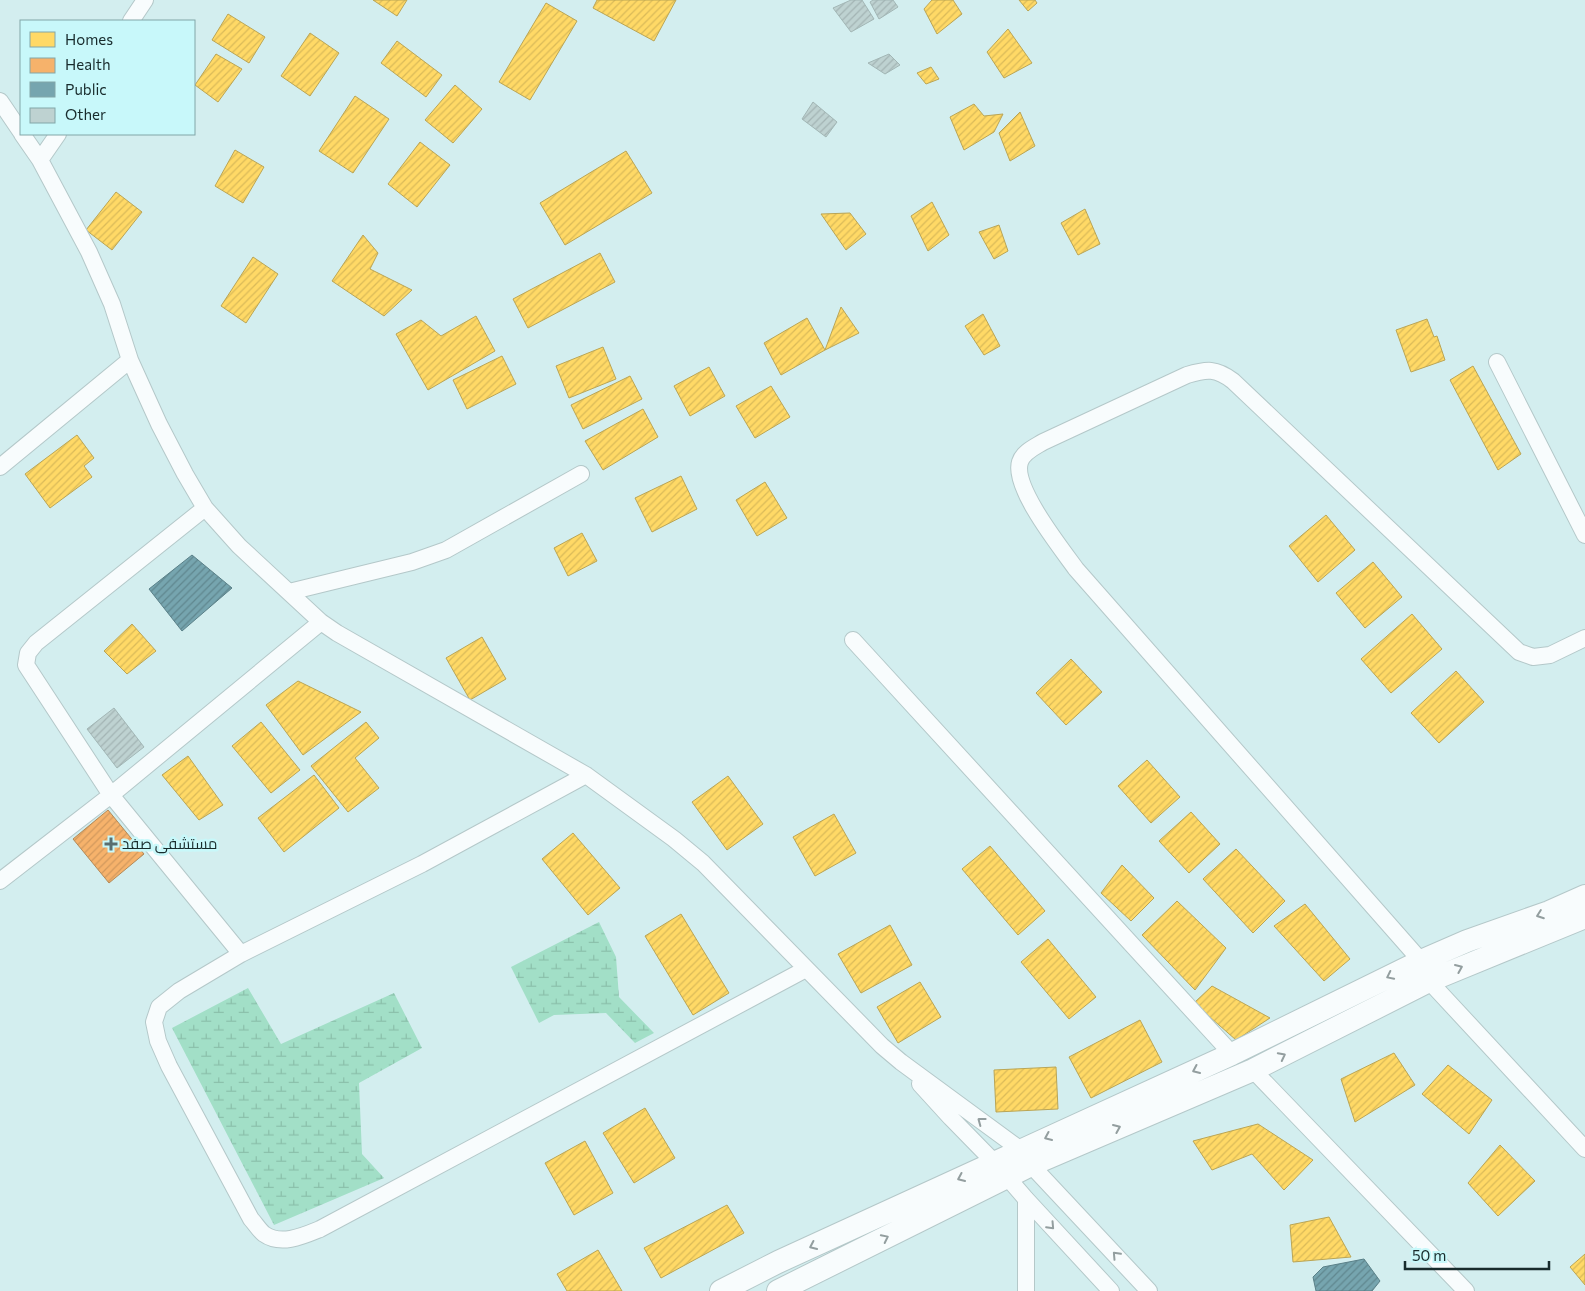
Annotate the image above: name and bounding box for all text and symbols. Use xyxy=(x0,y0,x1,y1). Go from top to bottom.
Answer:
legend xyxy=(20,20,195,135)
text: Homes xyxy=(65,30,113,48)
text: Health xyxy=(65,55,111,73)
text: Public xyxy=(65,80,107,98)
text: Other xyxy=(65,105,106,123)
place label: مستشفى صفد xyxy=(122,834,217,854)
marker: مستشفى صفد xyxy=(104,837,118,851)
one-way arrow xyxy=(1536,909,1545,919)
one-way arrow xyxy=(1454,964,1463,974)
one-way arrow xyxy=(1386,970,1395,980)
one-way arrow xyxy=(1277,1051,1286,1062)
one-way arrow xyxy=(1192,1064,1201,1074)
one-way arrow xyxy=(977,1118,987,1127)
one-way arrow xyxy=(1112,1124,1121,1135)
one-way arrow xyxy=(1044,1131,1053,1142)
one-way arrow xyxy=(957,1172,966,1183)
one-way arrow xyxy=(1045,1221,1054,1230)
one-way arrow xyxy=(880,1234,889,1244)
scale bar xyxy=(1405,1238,1549,1270)
one-way arrow xyxy=(809,1239,818,1250)
text: 50 m xyxy=(1412,1246,1446,1264)
one-way arrow xyxy=(1113,1252,1122,1261)

